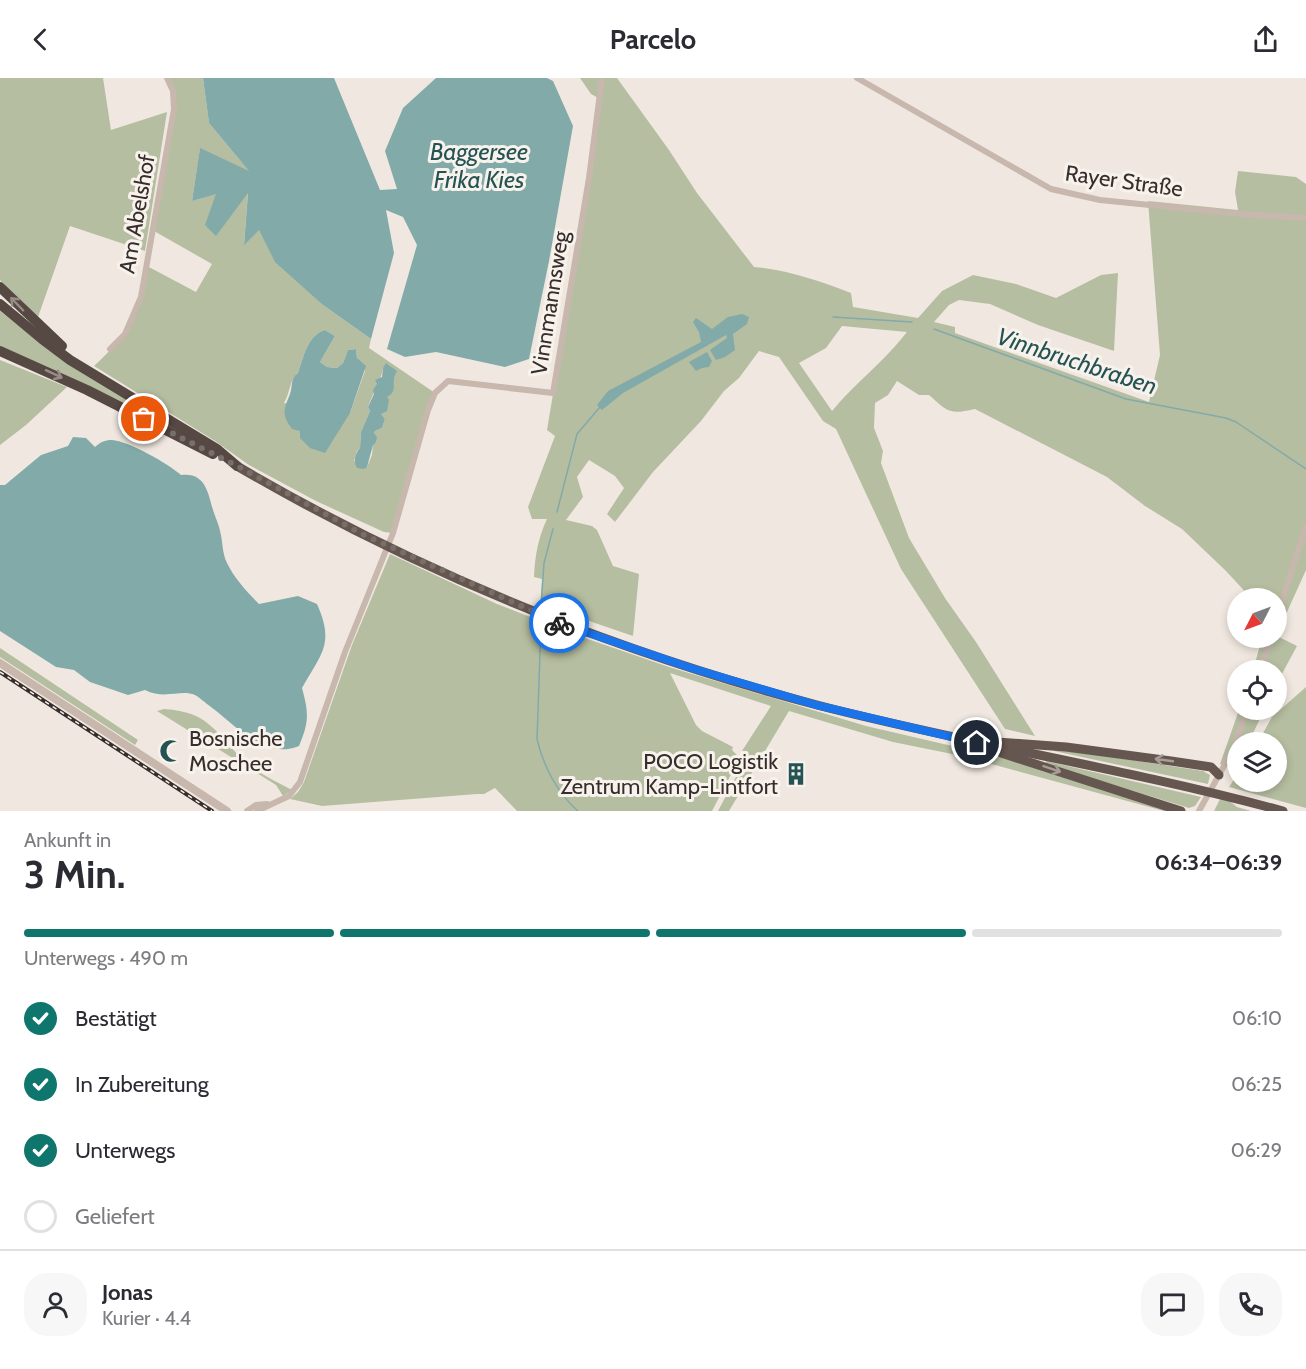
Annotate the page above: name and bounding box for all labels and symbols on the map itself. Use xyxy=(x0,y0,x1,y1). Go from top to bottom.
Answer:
water label: Baggersee Frika Kies xyxy=(430,137,528,194)
street label: Am Abelshof xyxy=(113,152,161,276)
street label: Rayer Straße xyxy=(1063,159,1185,203)
street label: Vinnmannsweg xyxy=(525,228,575,377)
one-way arrow xyxy=(10,297,25,312)
water label: Vinnbruchbraben xyxy=(993,321,1161,401)
one-way arrow xyxy=(44,369,62,381)
pin xyxy=(118,393,169,444)
north arrow xyxy=(1227,588,1287,648)
courier xyxy=(529,593,589,653)
pin xyxy=(951,717,1002,768)
place label: Bosnische Moschee xyxy=(189,725,283,777)
mosque icon: Bosnische Moschee xyxy=(158,738,184,764)
place label: POCO Logistik Zentrum Kamp-Lintfort xyxy=(560,748,779,800)
one-way arrow xyxy=(1155,755,1175,766)
building icon: POCO Logistik Zentrum Kamp-Lintfort xyxy=(783,761,809,787)
one-way arrow xyxy=(1042,764,1061,775)

